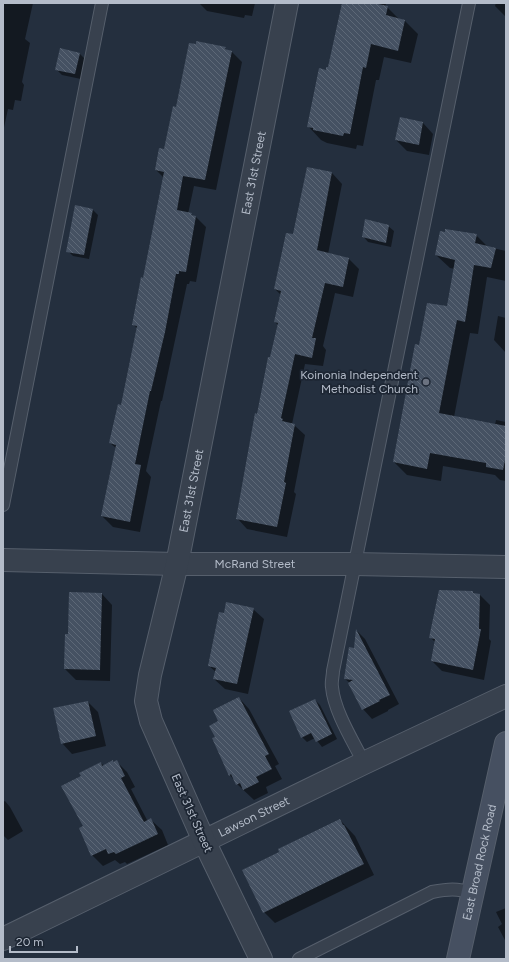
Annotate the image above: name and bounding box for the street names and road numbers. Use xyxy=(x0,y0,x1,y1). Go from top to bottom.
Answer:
street label: East 31st Street xyxy=(239,130,269,216)
street label: East 31st Street xyxy=(176,447,206,534)
street label: McRand Street xyxy=(215,557,296,571)
street label: East 31st Street xyxy=(168,772,216,855)
street label: Lawson Street xyxy=(216,793,292,840)
street label: East Broad Rock Road xyxy=(460,803,499,922)

